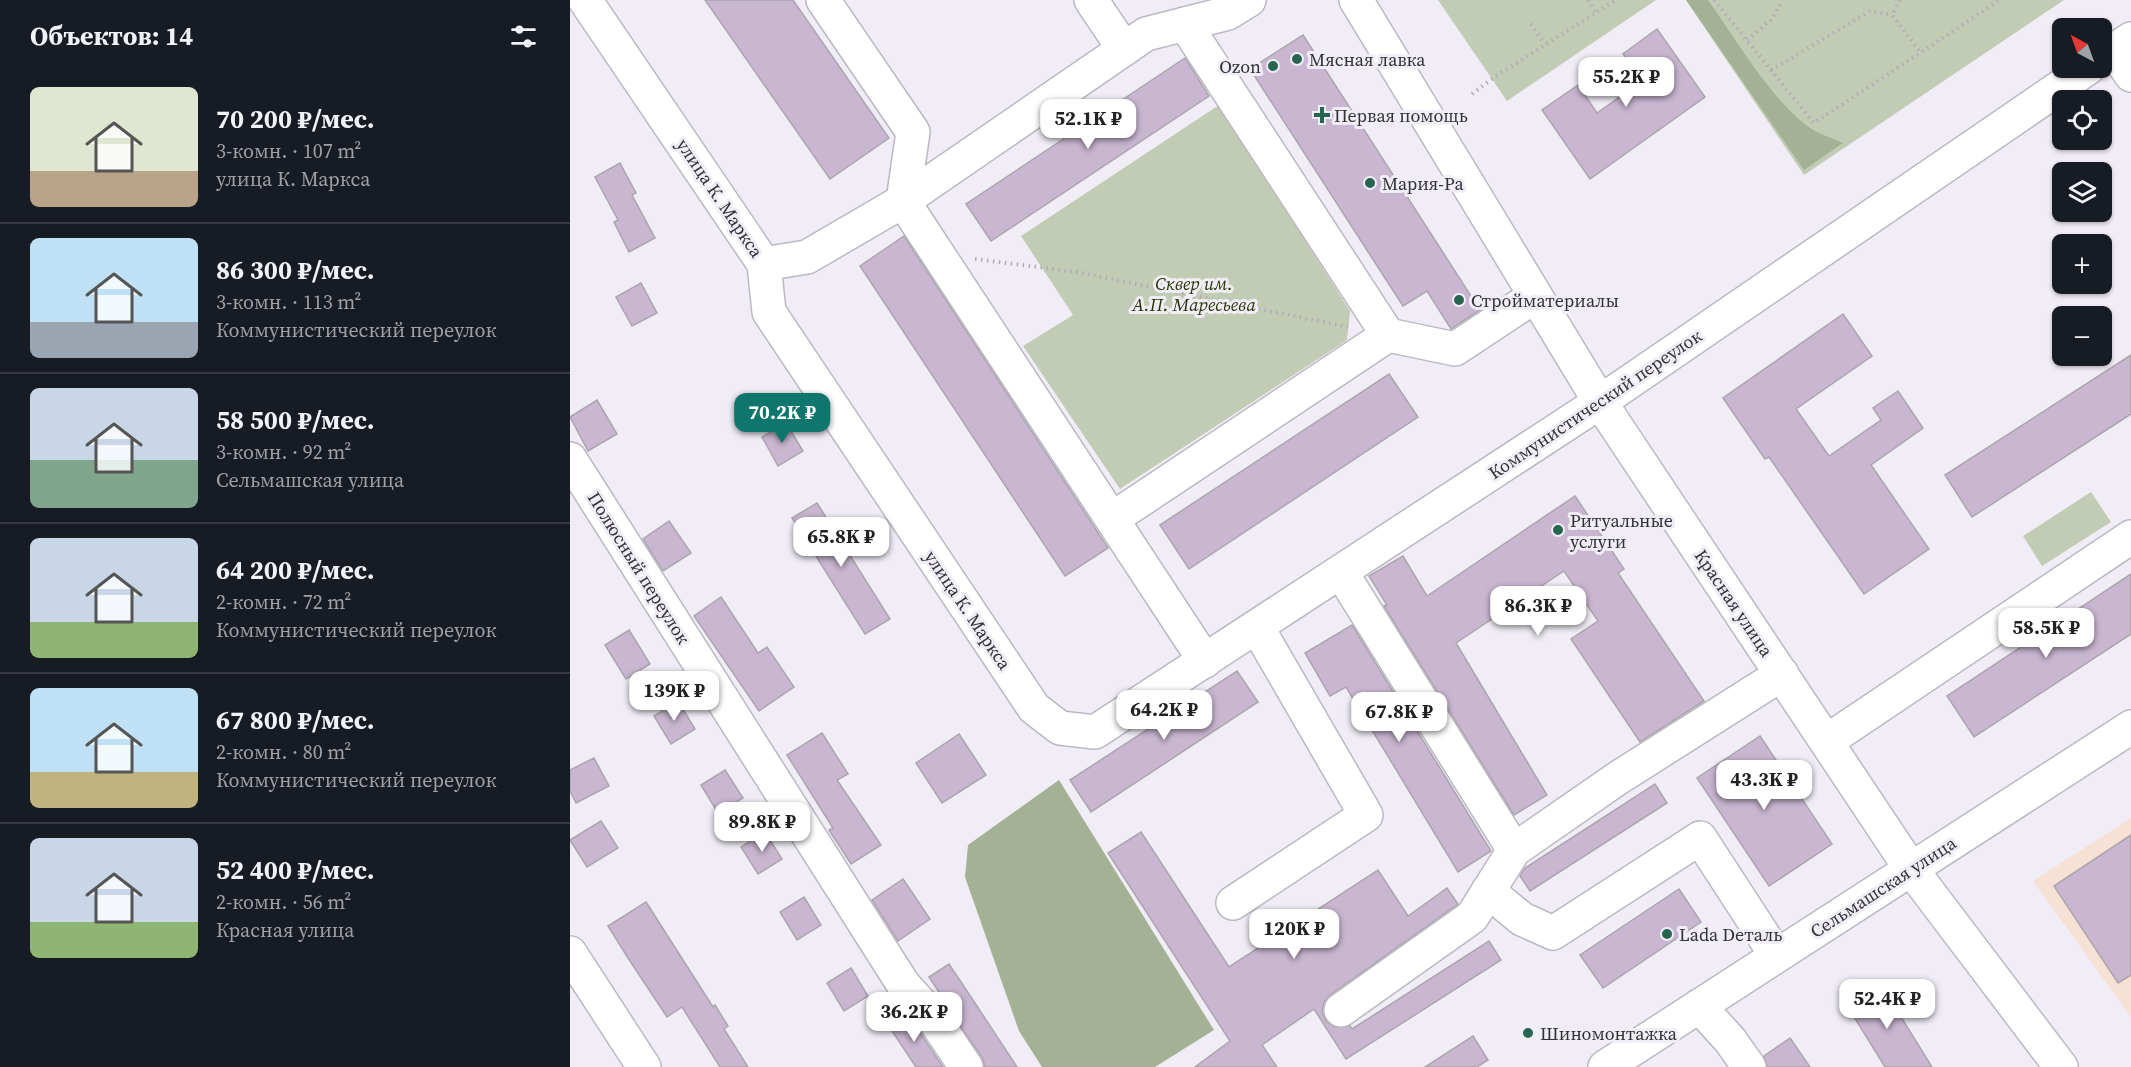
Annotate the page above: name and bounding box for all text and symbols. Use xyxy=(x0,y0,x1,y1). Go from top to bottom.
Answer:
text: Объектов: 14 xyxy=(30,18,193,54)
north arrow xyxy=(2052,18,2112,78)
map controls xyxy=(2052,18,2112,366)
icon: filters xyxy=(507,20,540,53)
place label: Мясная лавка xyxy=(1309,47,1426,72)
marker: Мясная лавка xyxy=(1290,52,1304,66)
place label: Ozon xyxy=(1219,54,1261,79)
pin: 55.2K ₽ xyxy=(1571,57,1681,108)
marker: Ozon xyxy=(1266,59,1280,73)
text: 55.2K ₽ xyxy=(1592,62,1660,90)
button: locate xyxy=(2052,90,2112,150)
pin: 52.1K ₽ xyxy=(1033,99,1143,150)
text: 70 200 ₽/мес. xyxy=(216,101,375,137)
place label: Первая помощь xyxy=(1334,103,1468,128)
text: 52.1K ₽ xyxy=(1054,104,1122,132)
marker: Первая помощь xyxy=(1315,108,1329,122)
icon: home xyxy=(78,111,150,183)
street label: улица К. Маркса xyxy=(671,133,770,263)
text: 3-комн. · 107 m² xyxy=(216,137,361,165)
button: layers xyxy=(2052,162,2112,222)
text: улица К. Маркса xyxy=(216,165,370,193)
place label: Мария-Ра xyxy=(1382,171,1465,196)
marker: Мария-Ра xyxy=(1363,176,1377,190)
button: + xyxy=(2052,234,2112,294)
text: 86 300 ₽/мес. xyxy=(216,252,375,288)
icon: home xyxy=(78,262,150,334)
park label: Сквер им. А.П. Маресьева xyxy=(1131,271,1256,317)
text: 3-комн. · 113 m² xyxy=(216,288,361,316)
place label: Стройматериалы xyxy=(1471,288,1619,313)
marker: Стройматериалы xyxy=(1452,293,1466,307)
button: − xyxy=(2052,306,2112,366)
text: Коммунистический переулок xyxy=(216,316,496,344)
street label: Коммунистический переулок xyxy=(1483,323,1707,485)
pin: 70.2K ₽ xyxy=(727,393,837,444)
text: 70.2K ₽ xyxy=(748,398,816,426)
text: 58 500 ₽/мес. xyxy=(216,402,375,438)
icon: home xyxy=(78,412,150,484)
text: 3-комн. · 92 m² xyxy=(216,438,351,466)
text: Сельмашская улица xyxy=(216,466,404,494)
street label: Полюсный переулок xyxy=(582,487,696,649)
place label: Ритуальные услуги xyxy=(1570,508,1673,554)
pin: 65.8K ₽ xyxy=(786,517,896,568)
text: 65.8K ₽ xyxy=(807,522,875,550)
marker: Ритуальные услуги xyxy=(1551,523,1565,537)
street label: Красная улица xyxy=(1689,544,1780,662)
street label: улица К. Маркса xyxy=(919,545,1018,675)
text: 64 200 ₽/мес. xyxy=(216,552,375,588)
icon: home xyxy=(78,562,150,634)
pin: 86.3K ₽ xyxy=(1483,586,1593,637)
text: 2-комн. · 72 m² xyxy=(216,588,351,616)
text: 86.3K ₽ xyxy=(1504,591,1572,619)
pin: 58.5K ₽ xyxy=(1991,608,2101,659)
text: 58.5K ₽ xyxy=(2012,613,2080,641)
text: Коммунистический переулок xyxy=(216,616,496,644)
pin: 139K ₽ xyxy=(625,671,723,722)
text: 139K ₽ xyxy=(643,676,705,704)
pin: 64.2K ₽ xyxy=(1109,690,1219,741)
pin: 67.8K ₽ xyxy=(1344,692,1454,743)
text: 64.2K ₽ xyxy=(1130,695,1198,723)
text: 67.8K ₽ xyxy=(1365,697,1433,725)
text: 67 800 ₽/мес. xyxy=(216,702,375,738)
icon: home xyxy=(78,712,150,784)
text: 2-комн. · 80 m² xyxy=(216,738,351,766)
pin: 43.3K ₽ xyxy=(1709,760,1819,811)
text: 43.3K ₽ xyxy=(1730,765,1798,793)
text: Коммунистический переулок xyxy=(216,766,496,794)
pin: 89.8K ₽ xyxy=(707,802,817,853)
text: 89.8K ₽ xyxy=(728,807,796,835)
street label: Сельмашская улица xyxy=(1805,830,1962,944)
text: 52 400 ₽/мес. xyxy=(216,852,375,888)
icon: home xyxy=(78,862,150,934)
text: 2-комн. · 56 m² xyxy=(216,888,351,916)
pin: 120K ₽ xyxy=(1245,909,1343,960)
text: 120K ₽ xyxy=(1263,914,1325,942)
text: Красная улица xyxy=(216,916,354,944)
place label: Lada Dеталь xyxy=(1679,922,1782,947)
marker: Lada Dеталь xyxy=(1660,927,1674,941)
pin: 52.4K ₽ xyxy=(1832,979,1942,1030)
text: 52.4K ₽ xyxy=(1853,984,1921,1012)
pin: 36.2K ₽ xyxy=(859,992,969,1043)
text: 36.2K ₽ xyxy=(880,997,948,1025)
place label: Шиномонтажка xyxy=(1540,1021,1678,1046)
marker: Шиномонтажка xyxy=(1521,1026,1535,1040)

